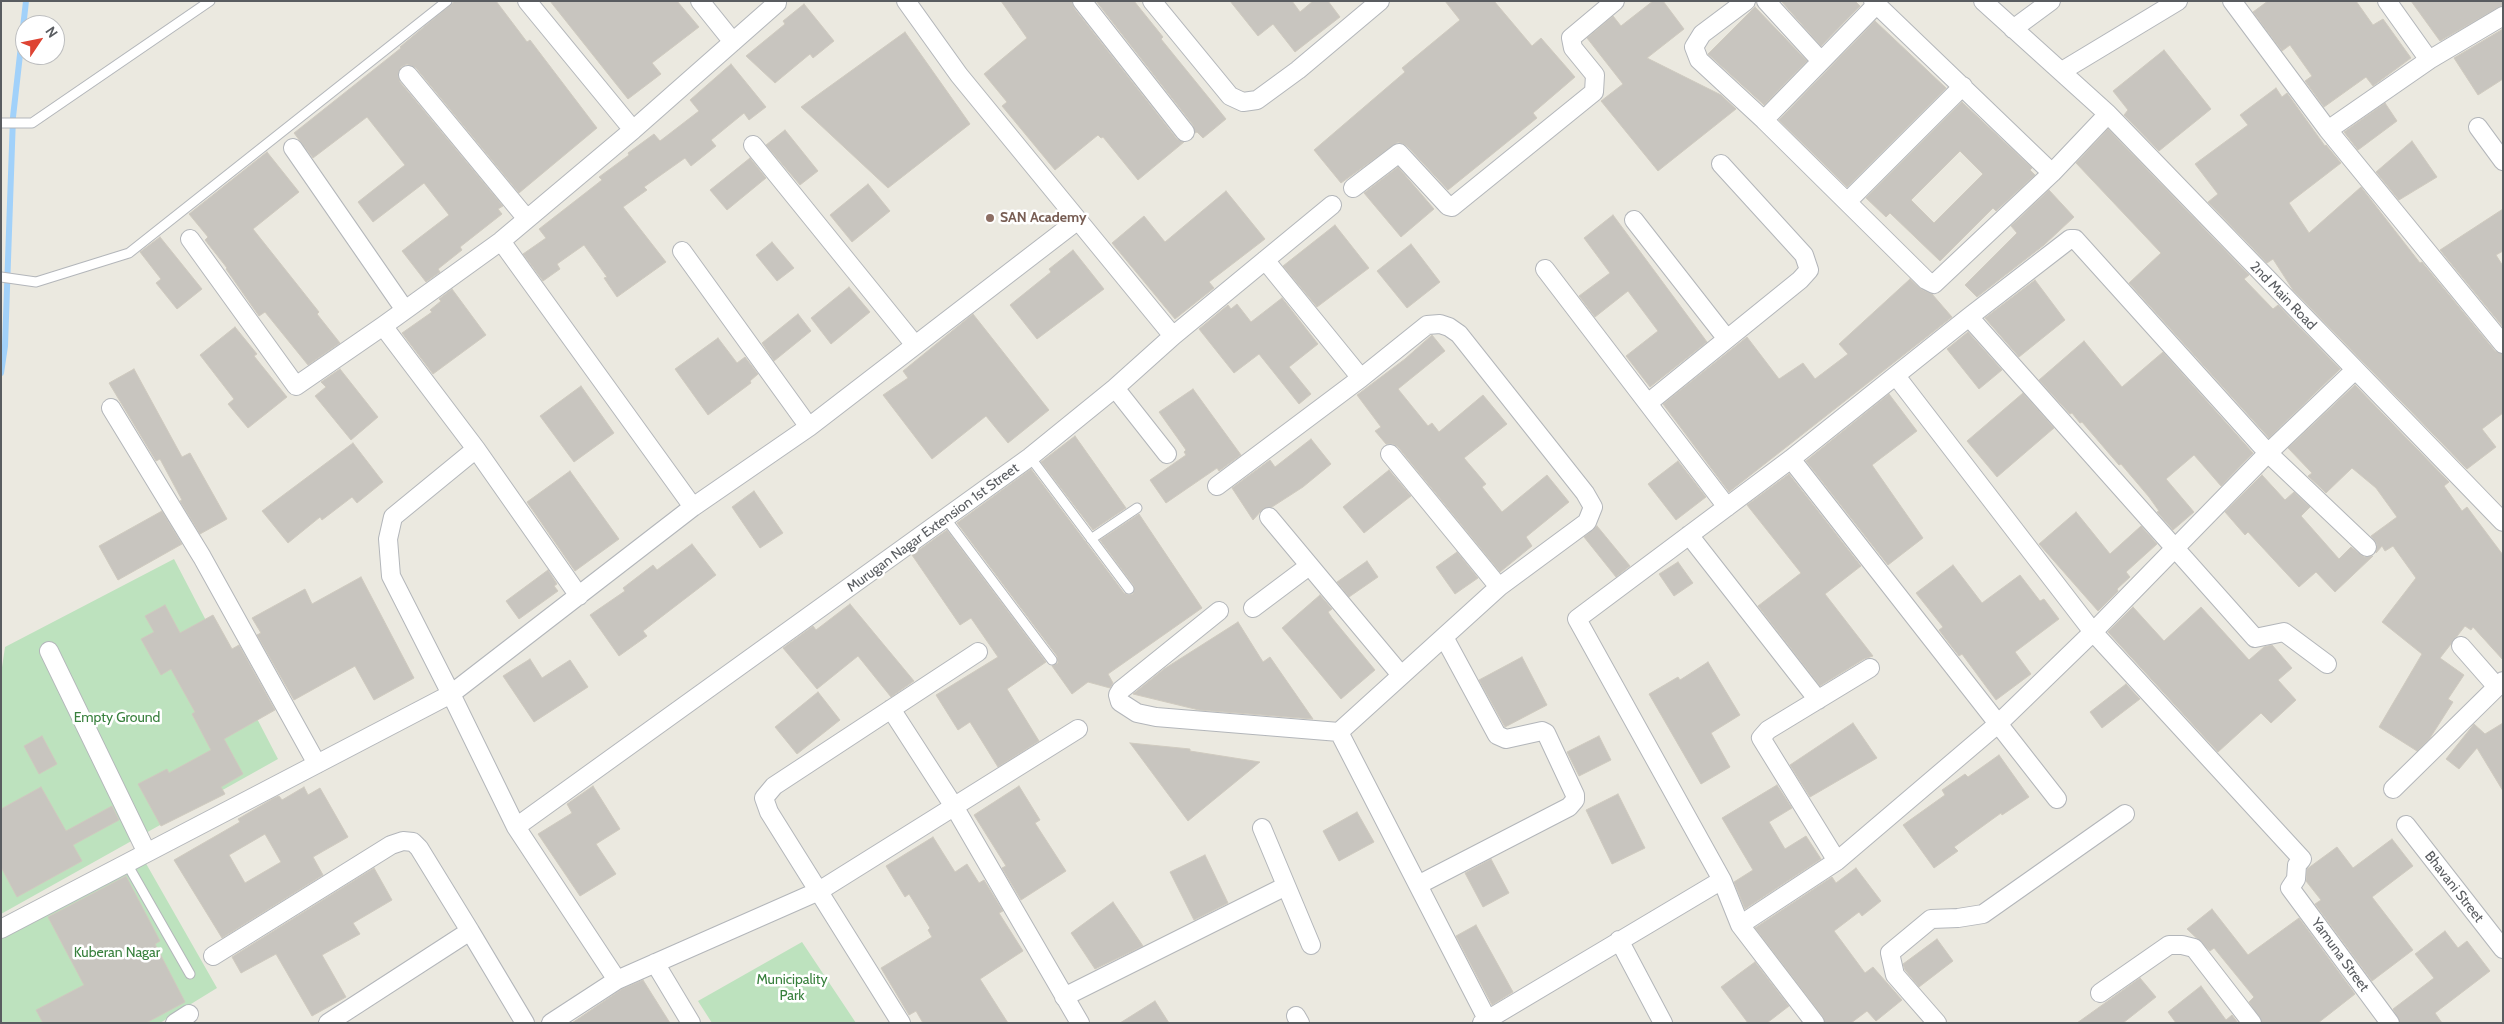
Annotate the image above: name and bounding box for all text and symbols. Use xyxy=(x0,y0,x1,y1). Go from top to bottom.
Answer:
north arrow xyxy=(15,15,65,65)
text: N xyxy=(41,23,62,41)
place label: SAN Academy xyxy=(1000,210,1087,226)
marker: SAN Academy xyxy=(984,212,996,224)
street label: 2nd Main Road xyxy=(2246,258,2320,334)
street label: Murugan Nagar Extension 1st Street xyxy=(844,460,1022,596)
park label: Empty Ground xyxy=(74,710,160,726)
street label: Bhavani Street xyxy=(2421,848,2487,926)
street label: Yamuna Street xyxy=(2308,915,2372,995)
park label: Kuberan Nagar xyxy=(74,945,160,961)
park label: Municipality Park xyxy=(756,972,828,1004)

